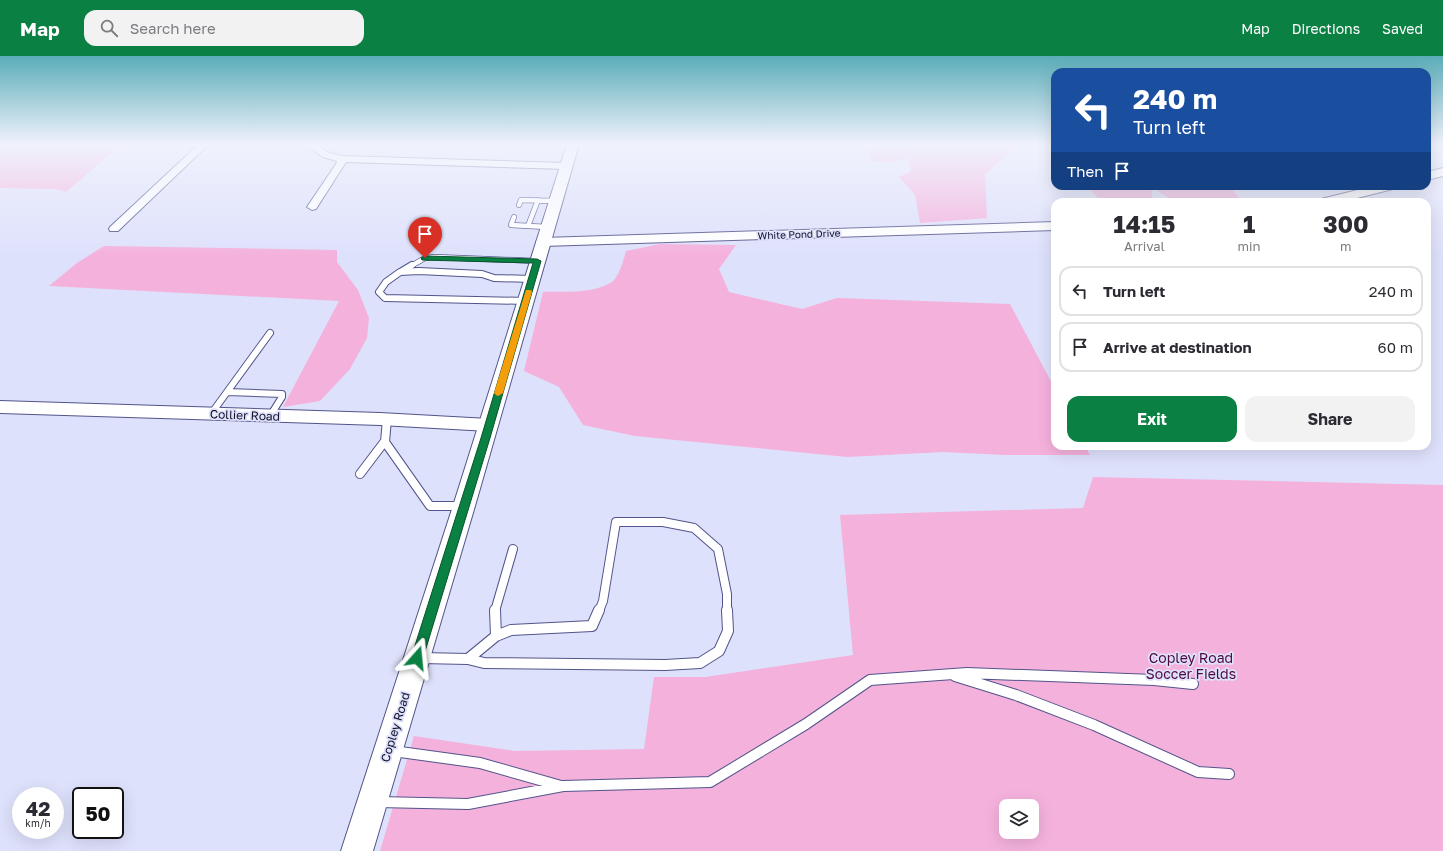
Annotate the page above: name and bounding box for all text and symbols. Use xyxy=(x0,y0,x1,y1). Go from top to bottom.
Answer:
search box xyxy=(84,10,364,46)
text: Map xyxy=(20,17,60,40)
icon: search xyxy=(98,17,120,39)
text: Search here xyxy=(130,19,216,37)
text: Map xyxy=(1241,20,1270,37)
text: Directions xyxy=(1292,20,1360,37)
text: Saved xyxy=(1382,20,1423,37)
text: 240 m xyxy=(1133,82,1217,115)
icon: left xyxy=(1067,84,1119,136)
text: Turn left xyxy=(1133,116,1206,138)
icon: arrive xyxy=(1111,160,1133,182)
text: Then xyxy=(1067,162,1103,180)
text: 14:15 xyxy=(1113,209,1175,238)
text: 1 xyxy=(1243,209,1255,238)
text: 300 xyxy=(1323,209,1369,238)
pin xyxy=(408,217,442,258)
icon: arrive xyxy=(414,223,436,245)
street label: White Pond Drive xyxy=(757,227,841,241)
text: Arrival xyxy=(1124,238,1165,254)
text: min xyxy=(1238,238,1261,254)
text: m xyxy=(1340,238,1352,254)
icon: left xyxy=(1069,280,1091,302)
text: Turn left xyxy=(1103,282,1165,300)
text: 240 m xyxy=(1369,282,1413,300)
icon: arrive xyxy=(1069,336,1091,358)
text: Arrive at destination xyxy=(1103,338,1252,356)
text: 60 m xyxy=(1378,338,1413,356)
button: Exit xyxy=(1067,396,1237,442)
button: Share xyxy=(1245,396,1415,442)
street label: Collier Road xyxy=(210,406,280,424)
position arrow xyxy=(396,637,438,679)
park label: Copley Road Soccer Fields xyxy=(1146,649,1236,682)
street label: Copley Road xyxy=(377,690,413,764)
speed limit sign: 50 xyxy=(72,787,124,839)
text: 42 xyxy=(26,796,50,820)
map controls xyxy=(999,799,1039,839)
button: layers xyxy=(999,799,1039,839)
text: km/h xyxy=(25,817,51,829)

